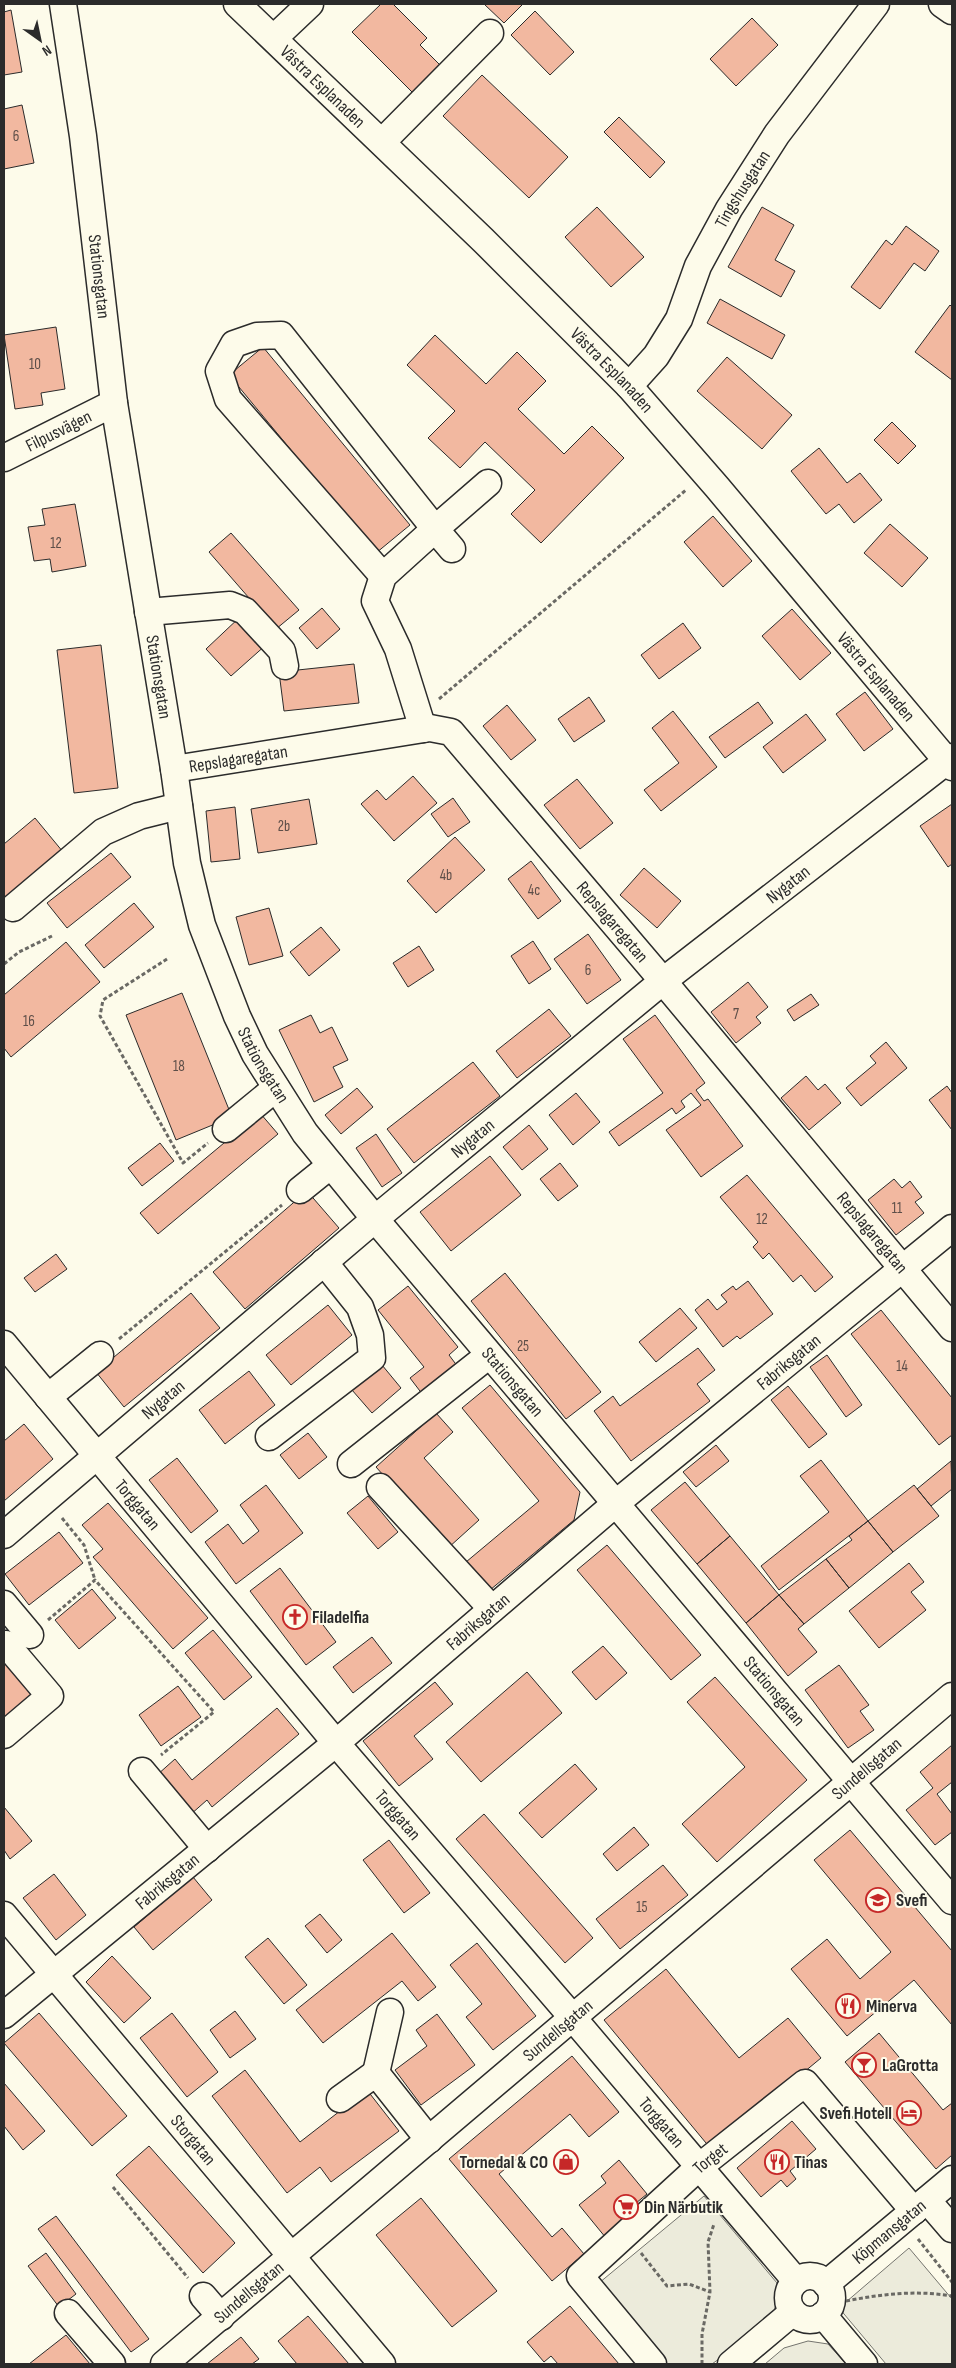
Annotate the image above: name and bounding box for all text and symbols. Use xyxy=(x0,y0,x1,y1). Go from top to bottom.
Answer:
north arrow xyxy=(15,15,65,65)
text: N xyxy=(39,41,55,60)
street label: Västra Esplanaden xyxy=(276,41,369,132)
house number: 6 xyxy=(13,127,19,146)
street label: Tingshusgatan xyxy=(711,147,775,232)
street label: Stationsgatan xyxy=(84,233,114,320)
street label: Västra Esplanaden xyxy=(566,324,657,417)
house number: 10 xyxy=(29,355,41,374)
street label: Filpusvägen xyxy=(22,406,95,456)
house number: 12 xyxy=(50,534,62,553)
street label: Västra Esplanaden xyxy=(832,628,919,726)
street label: Stationsgatan xyxy=(141,634,176,720)
street label: Repslagaregatan xyxy=(187,741,289,777)
house number: 2b xyxy=(278,817,290,836)
street label: Nygatan xyxy=(762,861,814,908)
house number: 4b xyxy=(440,866,452,885)
street label: Repslagaregatan xyxy=(572,877,653,967)
house number: 4c xyxy=(528,881,540,900)
house number: 6 xyxy=(585,961,591,980)
house number: 7 xyxy=(733,1005,739,1024)
house number: 16 xyxy=(23,1012,35,1031)
street label: Stationsgatan xyxy=(233,1024,293,1107)
house number: 18 xyxy=(173,1057,185,1076)
street label: Nygatan xyxy=(447,1115,499,1163)
street label: Repslagaregatan xyxy=(832,1188,912,1278)
house number: 11 xyxy=(892,1199,903,1218)
house number: 12 xyxy=(756,1210,768,1229)
street label: Fabriksgatan xyxy=(753,1330,825,1395)
house number: 25 xyxy=(517,1337,529,1356)
street label: Stationsgatan xyxy=(477,1343,548,1421)
house number: 14 xyxy=(896,1357,908,1376)
street label: Nygatan xyxy=(138,1376,189,1424)
street label: Torggatan xyxy=(110,1475,164,1535)
street label: Fabriksgatan xyxy=(442,1589,514,1655)
church icon: Filadelfia xyxy=(282,1604,308,1630)
place label: Filadelfia xyxy=(312,1607,369,1628)
street label: Stationsgatan xyxy=(739,1652,809,1730)
street label: Sundellsgatan xyxy=(828,1733,906,1804)
street label: Torggatan xyxy=(370,1786,425,1845)
street label: Fabriksgatan xyxy=(131,1849,204,1914)
school or university icon: Svefi xyxy=(865,1887,891,1913)
place label: Svefi xyxy=(896,1890,928,1911)
house number: 15 xyxy=(636,1898,648,1917)
restaurant icon: Minerva xyxy=(835,1993,861,2019)
street label: Sundellsgatan xyxy=(519,1995,597,2066)
place label: Minerva xyxy=(866,1996,917,2017)
bar icon: LaGrotta xyxy=(851,2052,877,2078)
place label: LaGrotta xyxy=(882,2055,938,2076)
street label: Torggatan xyxy=(634,2093,688,2152)
hotel icon: Svefi Hotell xyxy=(896,2100,922,2126)
place label: Svefi Hotell xyxy=(819,2103,892,2124)
street label: Storgatan xyxy=(166,2111,220,2170)
street label: Torget xyxy=(689,2138,732,2178)
shop icon: Tornedal & CO xyxy=(553,2149,579,2175)
restaurant icon: Tinas xyxy=(764,2149,790,2175)
place label: Tornedal & CO xyxy=(460,2152,548,2173)
place label: Tinas xyxy=(794,2152,828,2173)
supermarket icon: Din Närbutik xyxy=(613,2194,639,2220)
street label: Köpmansgatan xyxy=(848,2195,930,2269)
place label: Din Närbutik xyxy=(644,2197,724,2218)
street label: Sundellsgatan xyxy=(210,2257,288,2328)

